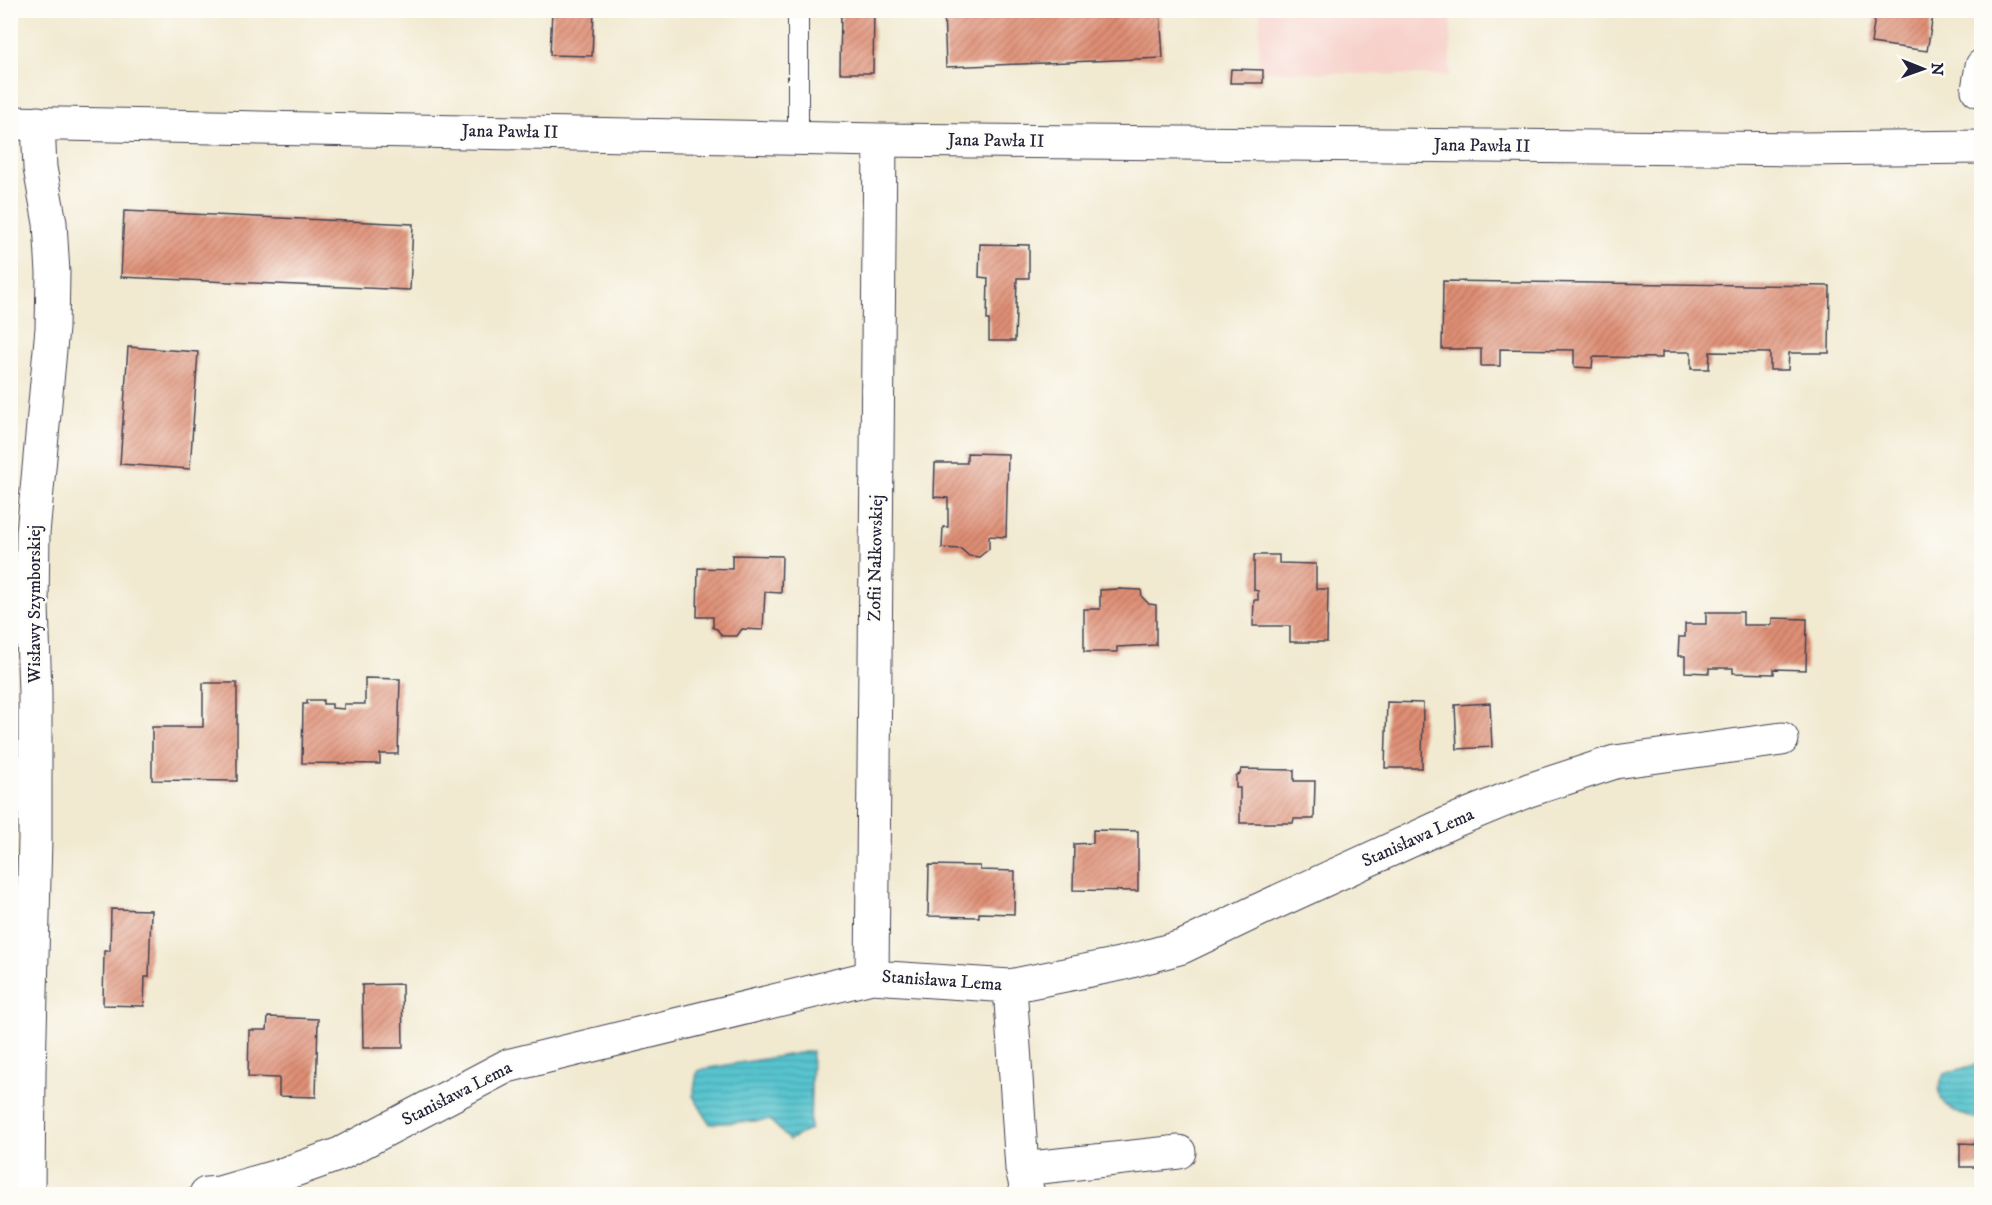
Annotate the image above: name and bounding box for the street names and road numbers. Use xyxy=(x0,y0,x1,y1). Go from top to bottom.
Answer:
street label: Jana Pawła II xyxy=(460,120,558,144)
street label: Jana Pawła II xyxy=(946,129,1044,153)
street label: Jana Pawła II xyxy=(1432,134,1530,158)
street label: Zofii Nałkowskiej xyxy=(864,494,888,622)
street label: Wisławy Szymborskiej xyxy=(24,525,46,684)
street label: Stanisława Lema xyxy=(1358,803,1478,873)
street label: Stanisława Lema xyxy=(881,966,1003,996)
street label: Stanisława Lema xyxy=(398,1057,516,1131)

